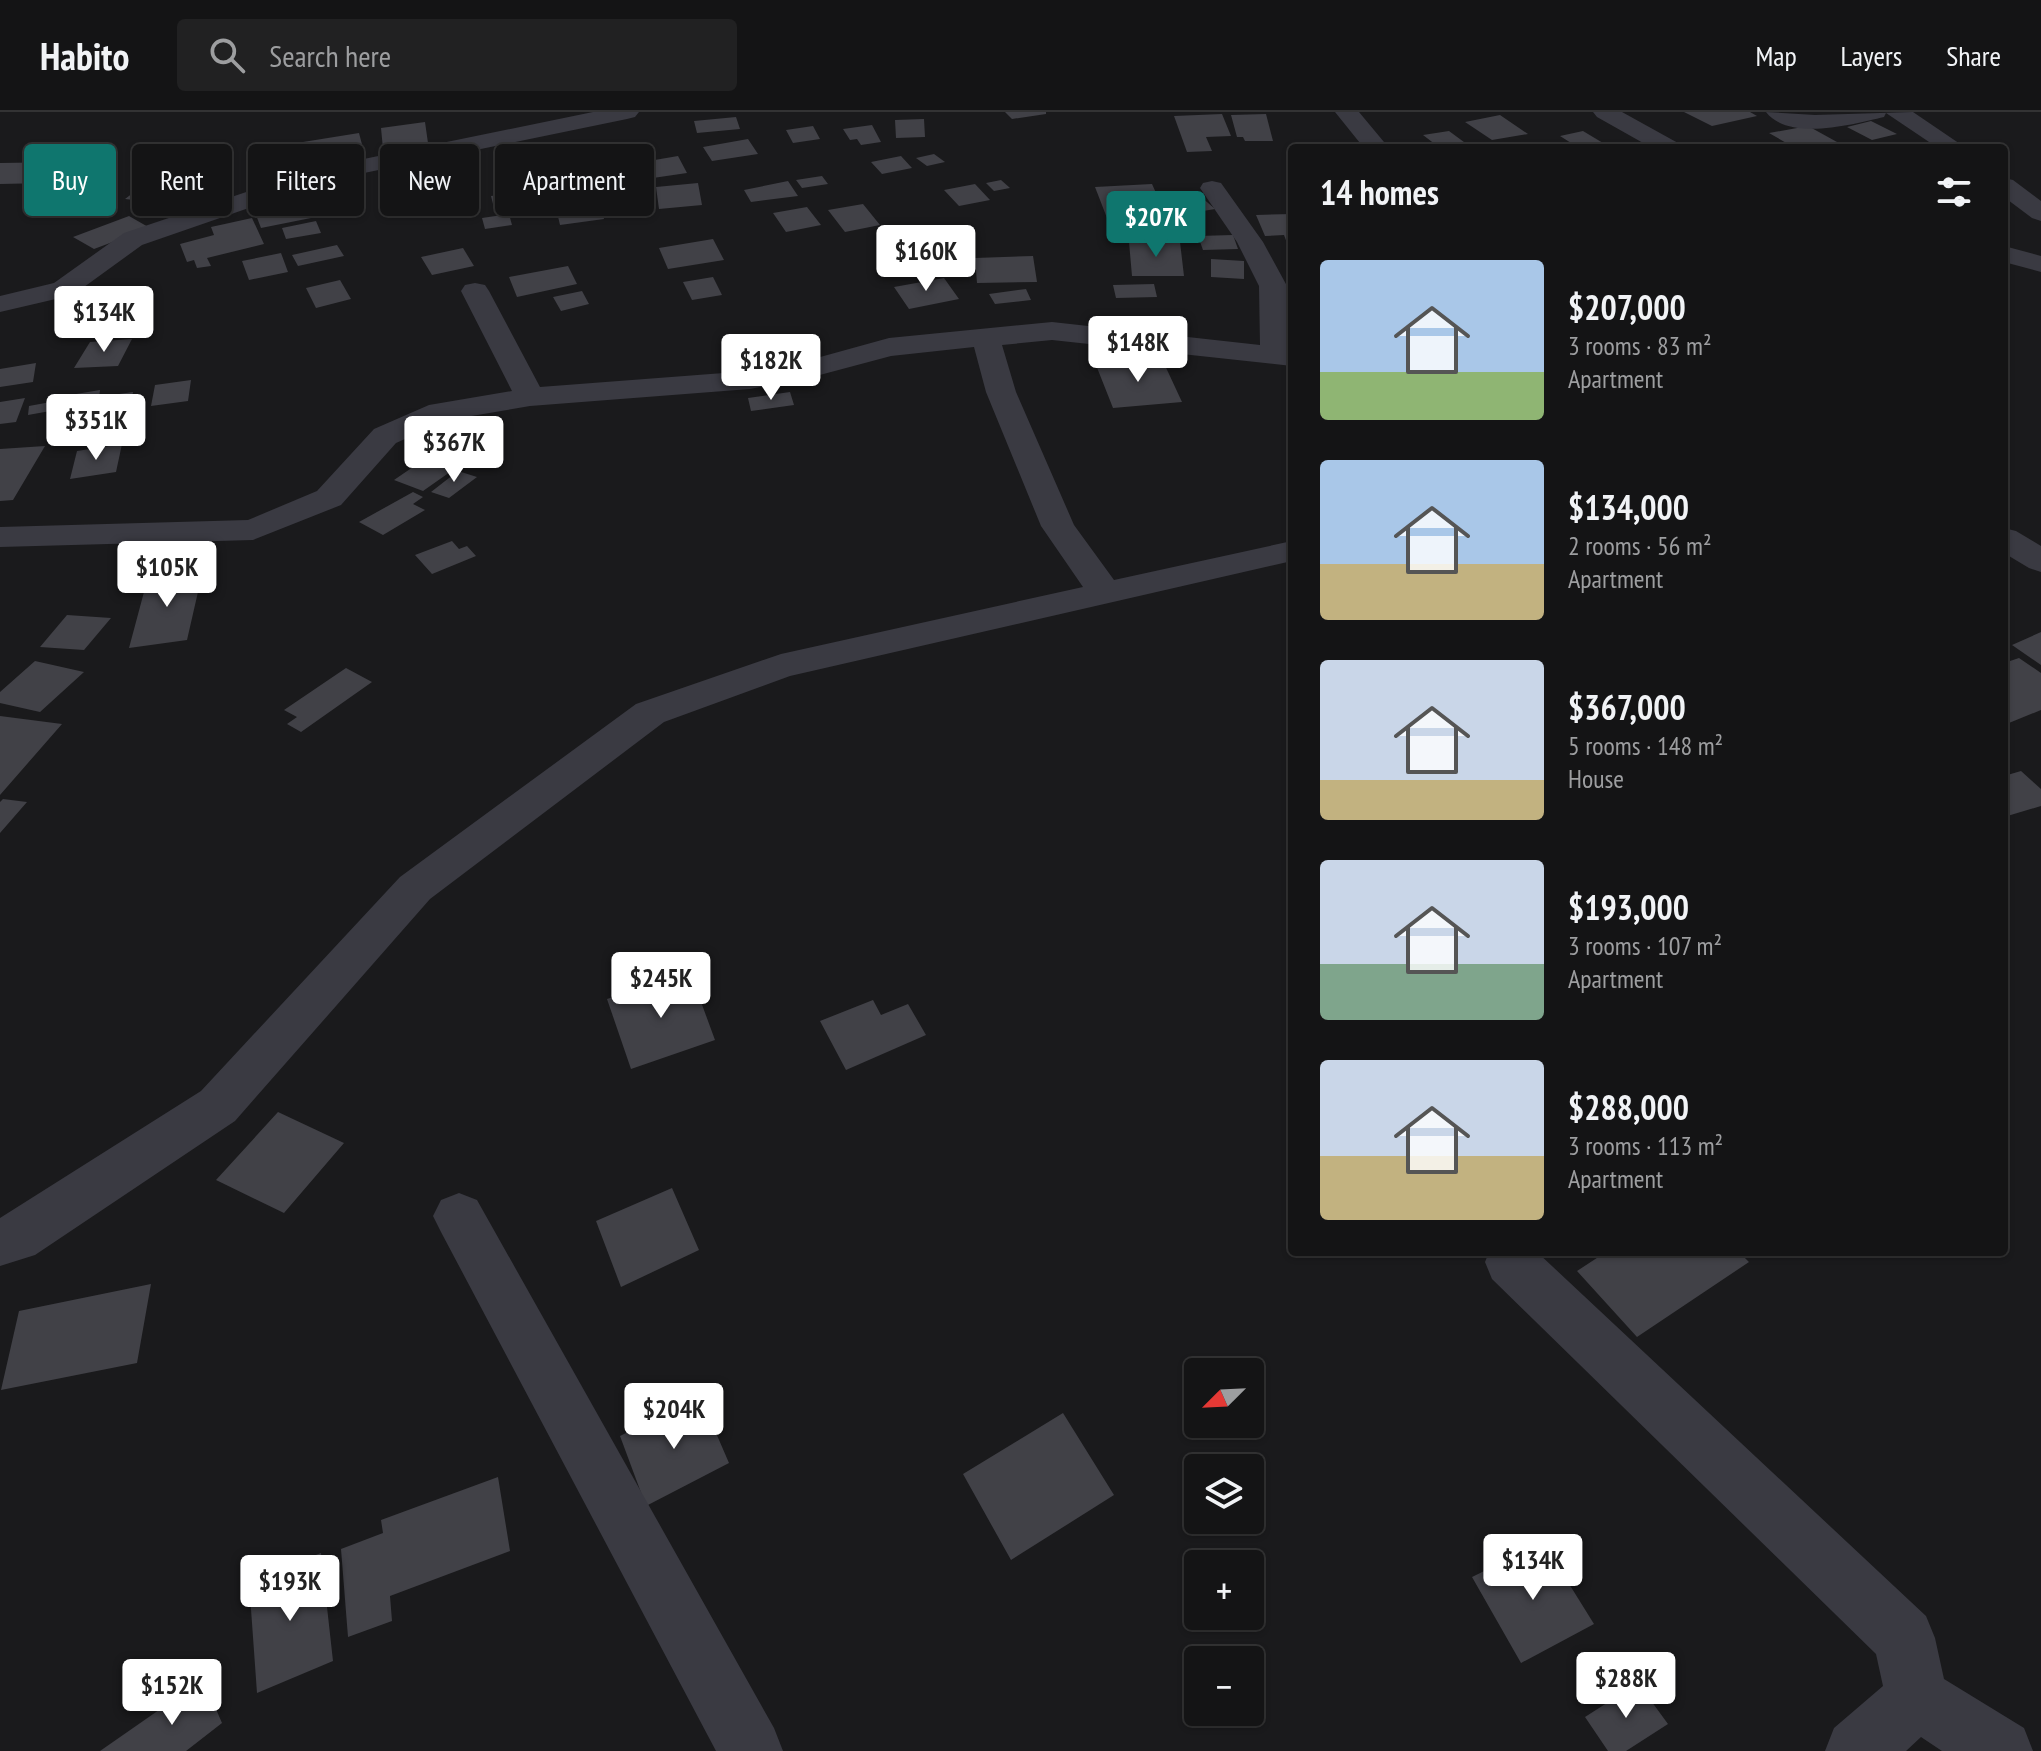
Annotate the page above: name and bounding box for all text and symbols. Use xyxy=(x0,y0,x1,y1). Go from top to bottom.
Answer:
search box xyxy=(177,19,737,91)
text: Habito xyxy=(40,31,129,80)
icon: search xyxy=(205,33,249,77)
text: Search here xyxy=(269,36,391,75)
text: Map xyxy=(1755,37,1797,74)
text: Layers xyxy=(1841,37,1902,74)
text: Share xyxy=(1946,37,2001,74)
chip: Buy xyxy=(24,144,116,216)
chip: Rent xyxy=(132,144,232,216)
chip: Filters xyxy=(248,144,364,216)
chip: New xyxy=(380,144,479,216)
chip: Apartment xyxy=(495,144,654,216)
text: 14 homes xyxy=(1320,170,1439,214)
icon: filters xyxy=(1932,170,1976,214)
pin: $207K xyxy=(1100,191,1212,259)
text: $207K xyxy=(1124,200,1188,233)
pin: $160K xyxy=(870,225,982,293)
text: $160K xyxy=(894,234,958,267)
text: $207,000 xyxy=(1568,285,1686,329)
pin: $134K xyxy=(48,286,160,354)
icon: home xyxy=(1384,292,1480,388)
text: $134K xyxy=(72,295,136,328)
pin: $148K xyxy=(1082,316,1194,384)
text: $148K xyxy=(1106,325,1170,358)
text: 3 rooms · 83 m² xyxy=(1568,329,1712,362)
pin: $182K xyxy=(715,334,827,402)
text: $182K xyxy=(739,343,803,376)
text: Apartment xyxy=(1568,362,1663,395)
pin: $351K xyxy=(40,394,152,462)
text: $351K xyxy=(64,403,128,436)
pin: $367K xyxy=(398,416,510,484)
text: $367K xyxy=(422,425,486,458)
text: $134,000 xyxy=(1568,485,1689,529)
icon: home xyxy=(1384,492,1480,588)
text: 2 rooms · 56 m² xyxy=(1568,529,1712,562)
pin: $105K xyxy=(111,541,223,609)
text: $105K xyxy=(135,550,199,583)
text: Apartment xyxy=(1568,562,1663,595)
text: $367,000 xyxy=(1568,685,1686,729)
icon: home xyxy=(1384,692,1480,788)
text: 5 rooms · 148 m² xyxy=(1568,729,1723,762)
text: House xyxy=(1568,762,1624,795)
text: $193,000 xyxy=(1568,885,1689,929)
icon: home xyxy=(1384,892,1480,988)
text: 3 rooms · 107 m² xyxy=(1568,929,1722,962)
pin: $245K xyxy=(605,952,717,1020)
text: $245K xyxy=(629,961,693,994)
text: Apartment xyxy=(1568,962,1663,995)
text: $288,000 xyxy=(1568,1085,1689,1129)
icon: home xyxy=(1384,1092,1480,1188)
text: 3 rooms · 113 m² xyxy=(1568,1129,1723,1162)
text: Apartment xyxy=(1568,1162,1663,1195)
north arrow xyxy=(1184,1358,1264,1438)
map controls xyxy=(1184,1358,1264,1726)
pin: $204K xyxy=(618,1383,730,1451)
text: $204K xyxy=(642,1392,706,1425)
button: layers xyxy=(1184,1454,1264,1534)
pin: $134K xyxy=(1477,1534,1589,1602)
text: $134K xyxy=(1501,1543,1565,1576)
button: + xyxy=(1184,1550,1264,1630)
pin: $193K xyxy=(234,1555,346,1623)
text: $193K xyxy=(258,1564,322,1597)
button: − xyxy=(1184,1646,1264,1726)
pin: $288K xyxy=(1570,1652,1682,1720)
pin: $152K xyxy=(116,1659,228,1727)
text: $288K xyxy=(1594,1661,1658,1694)
text: $152K xyxy=(140,1668,204,1701)

